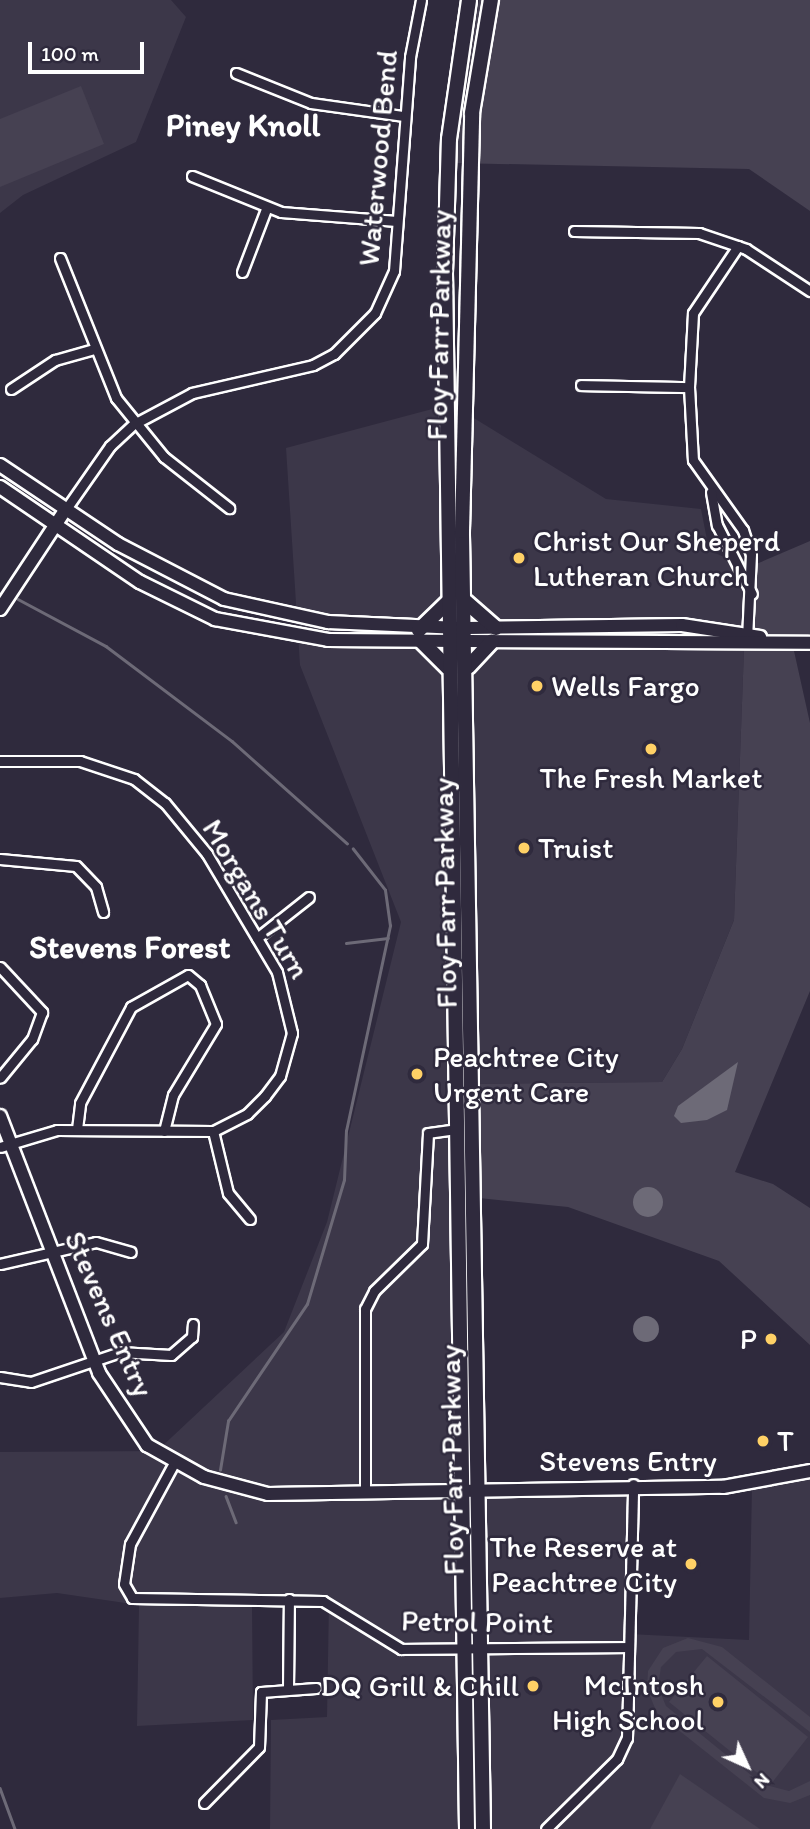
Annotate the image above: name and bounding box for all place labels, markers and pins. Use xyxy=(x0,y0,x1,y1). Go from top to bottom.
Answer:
place label: Christ Our Sheperd Lutheran Church xyxy=(533,523,781,594)
marker: Christ Our Sheperd Lutheran Church xyxy=(511,550,527,566)
place label: Wells Fargo xyxy=(551,668,700,704)
marker: Wells Fargo xyxy=(529,678,545,694)
marker: The Fresh Market xyxy=(643,741,659,757)
place label: The Fresh Market xyxy=(539,760,763,796)
place label: Truist xyxy=(538,830,613,866)
marker: Truist xyxy=(516,840,532,856)
place label: Peachtree City Urgent Care xyxy=(433,1039,619,1110)
marker: Peachtree City Urgent Care xyxy=(407,1064,427,1084)
place label: P xyxy=(740,1321,757,1357)
marker: P xyxy=(763,1331,779,1347)
place label: T xyxy=(777,1423,794,1459)
marker: T xyxy=(755,1433,771,1449)
place label: The Reserve at Peachtree City xyxy=(490,1529,677,1600)
marker: The Reserve at Peachtree City xyxy=(683,1556,699,1572)
place label: McIntosh High School xyxy=(553,1667,704,1738)
place label: DQ Grill & Chill xyxy=(320,1668,519,1704)
marker: DQ Grill & Chill xyxy=(525,1678,541,1694)
marker: McIntosh High School xyxy=(710,1694,726,1710)

